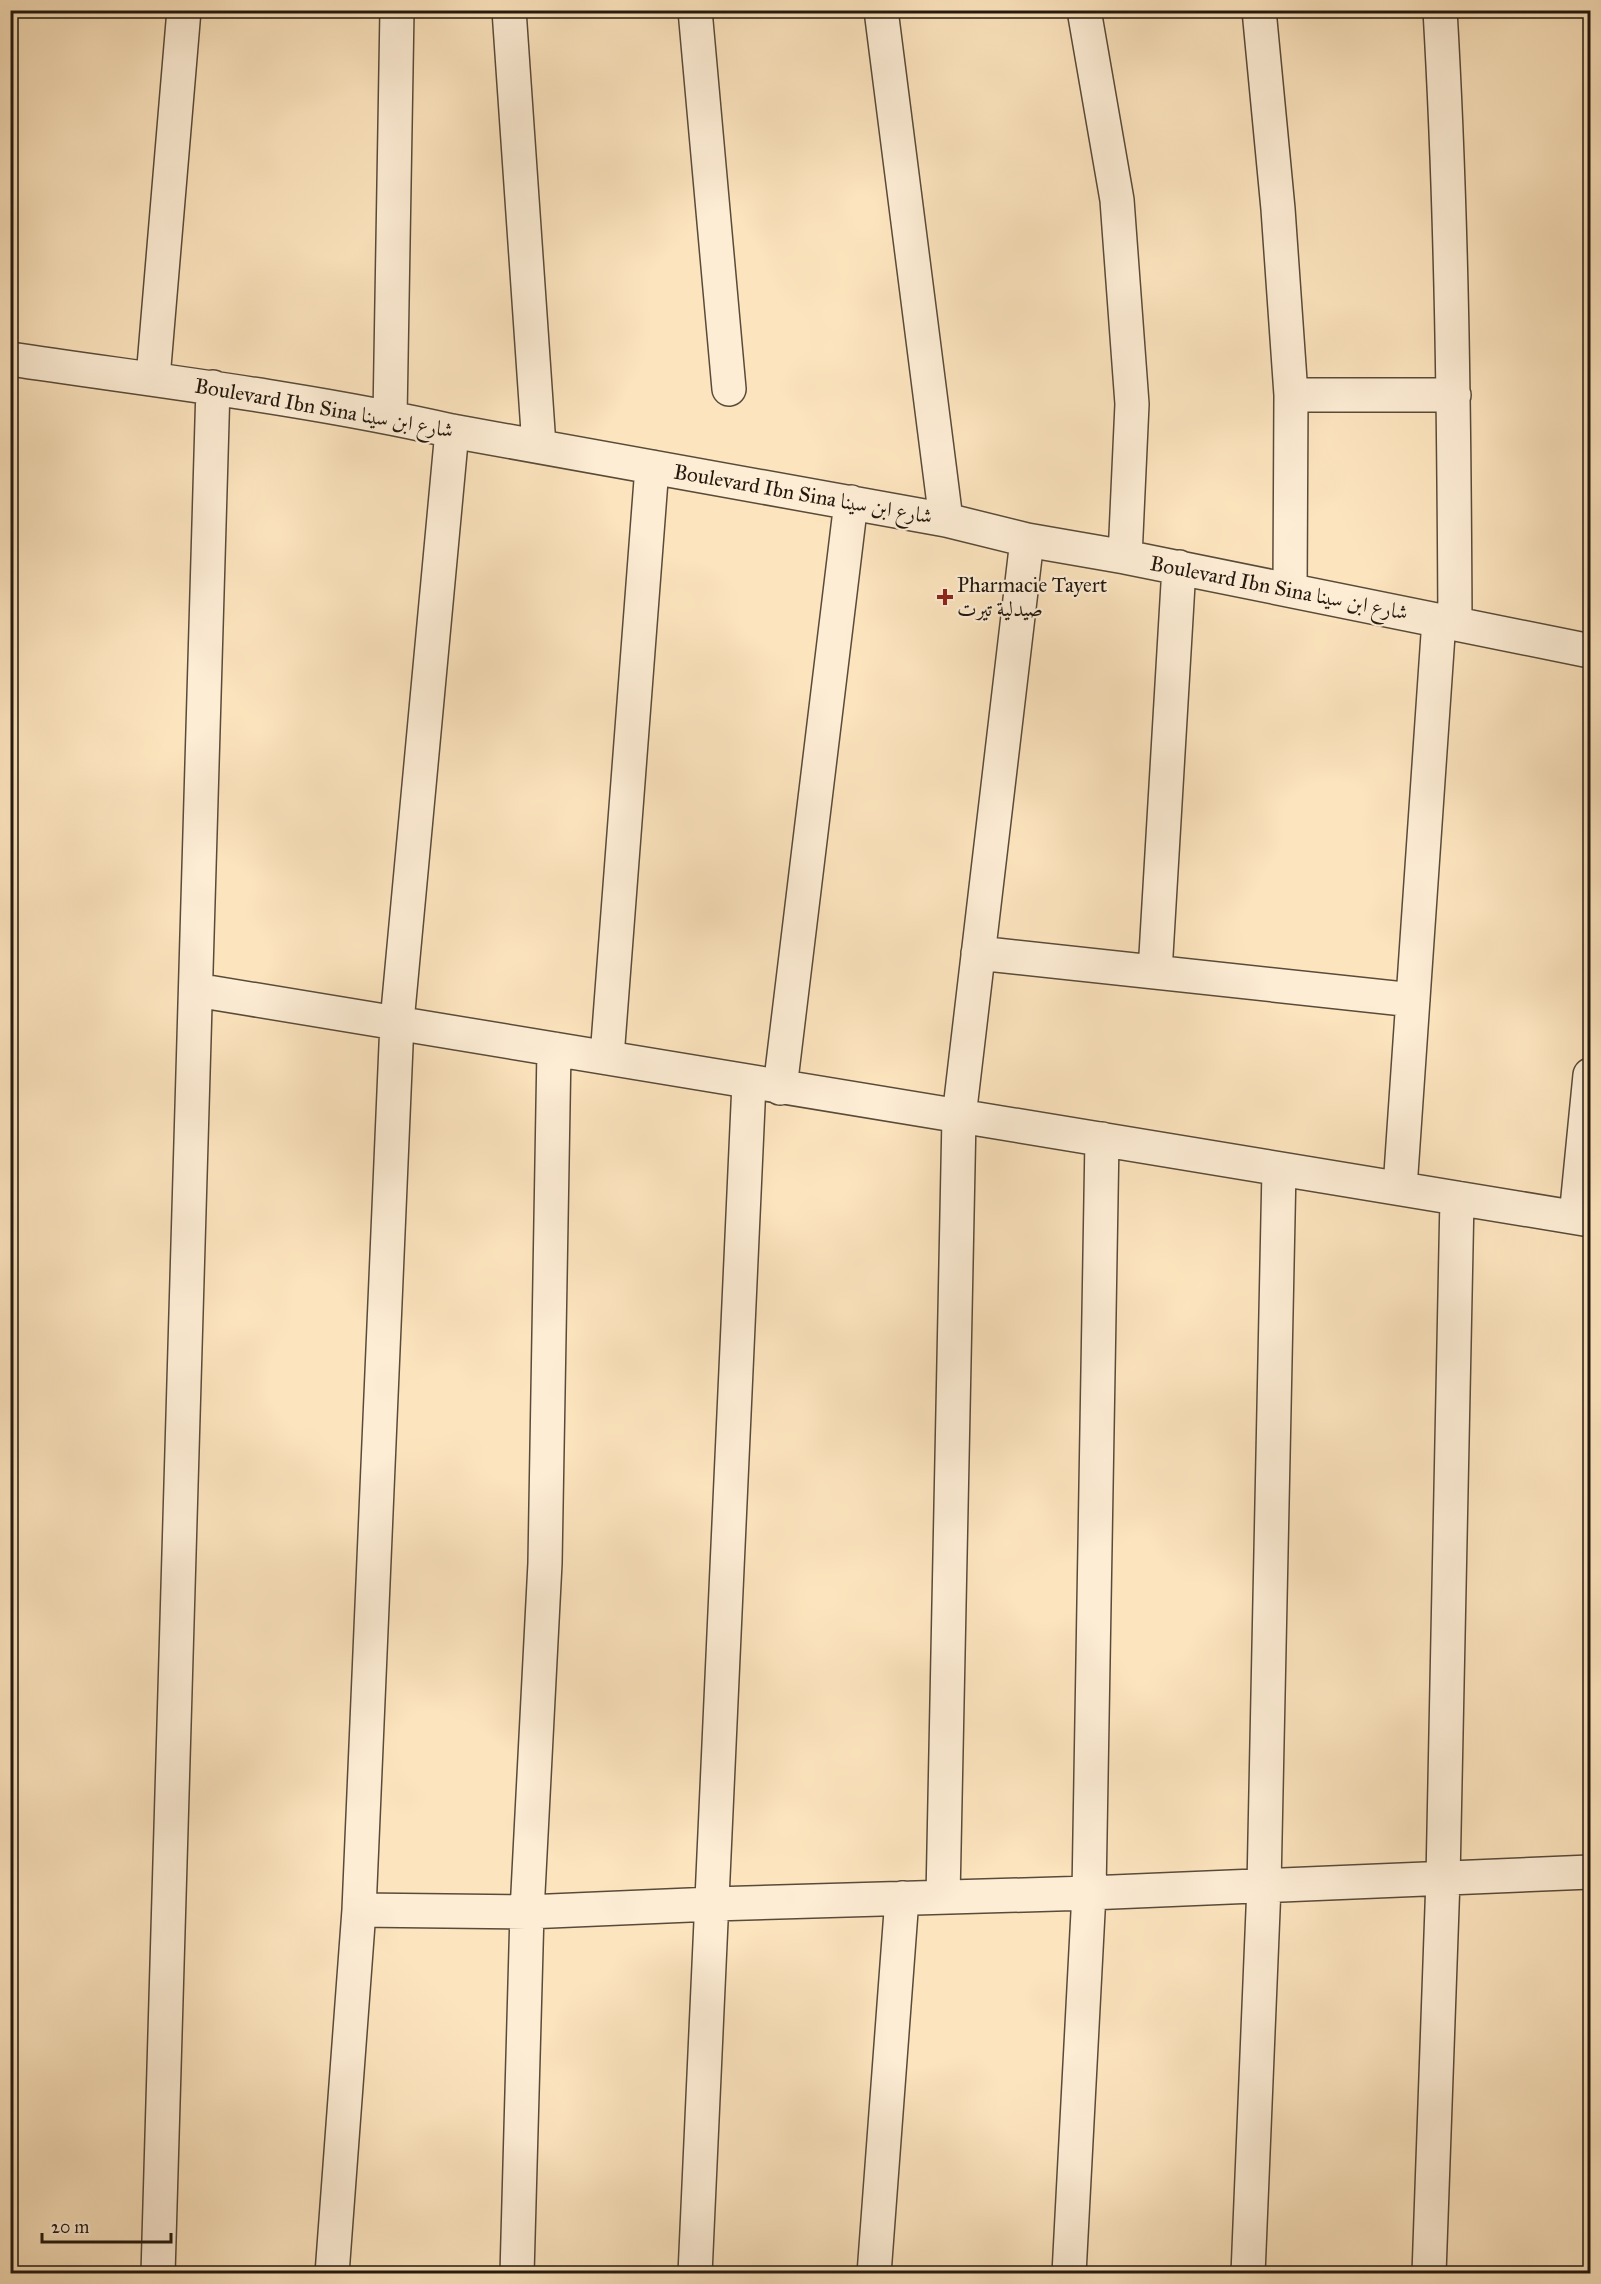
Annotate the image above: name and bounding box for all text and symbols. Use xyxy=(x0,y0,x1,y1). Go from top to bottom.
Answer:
street label: Boulevard Ibn Sina شارع ابن سينا xyxy=(192,372,455,448)
street label: Boulevard Ibn Sina شارع ابن سينا xyxy=(671,458,934,534)
street label: Boulevard Ibn Sina شارع ابن سينا xyxy=(1147,550,1410,631)
place label: Pharmacie Tayert صيدلية تيرت xyxy=(957,572,1108,622)
marker: Pharmacie Tayert صيدلية تيرت xyxy=(938,590,952,604)
scale bar xyxy=(42,2206,171,2244)
text: 20 m xyxy=(51,2216,89,2238)

